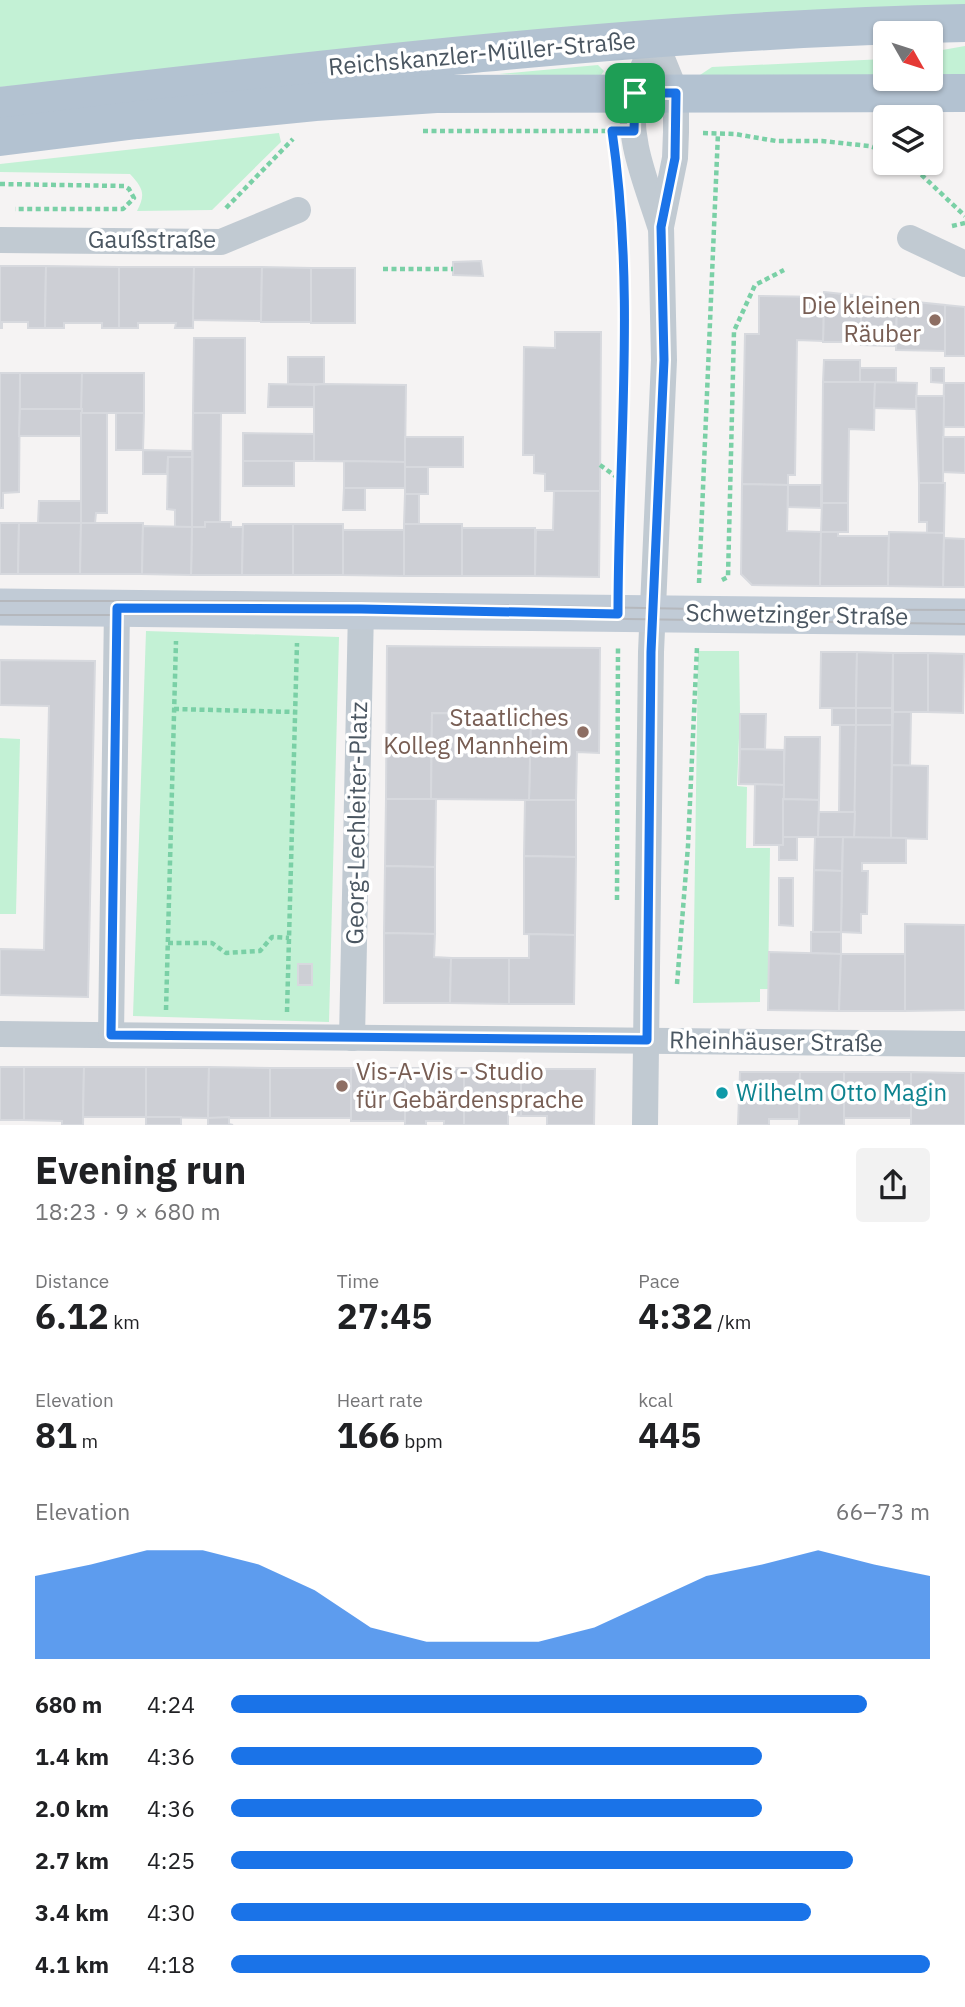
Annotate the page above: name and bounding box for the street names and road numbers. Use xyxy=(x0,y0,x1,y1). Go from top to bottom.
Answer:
street label: Reichskanzler-Müller-Straße xyxy=(327,24,637,82)
street label: Gaußstraße xyxy=(88,223,216,255)
street label: Schwetzinger Straße xyxy=(685,596,909,632)
street label: Georg-Lechleiter-Platz xyxy=(338,701,374,945)
street label: Rheinhäuser Straße xyxy=(669,1023,883,1059)

